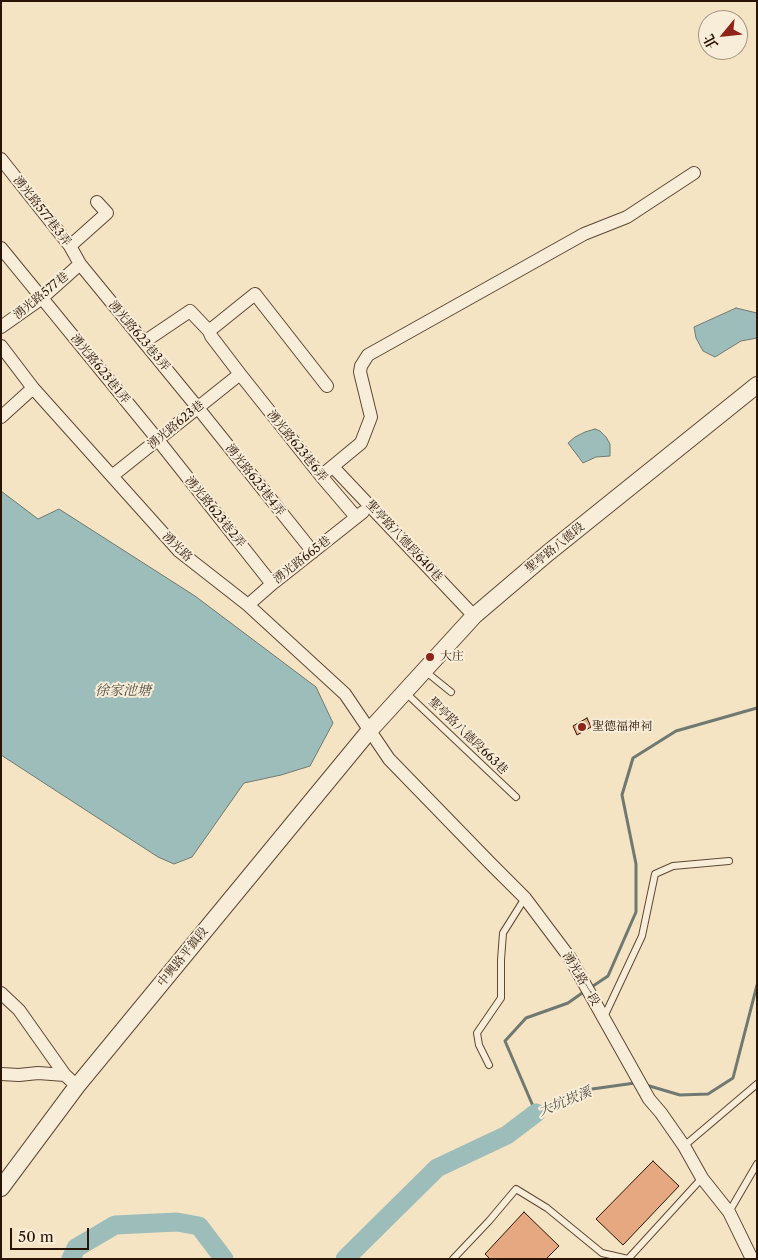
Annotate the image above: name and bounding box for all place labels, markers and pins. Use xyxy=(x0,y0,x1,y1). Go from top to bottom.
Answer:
place label: 大庄 xyxy=(440,650,464,664)
marker: 大庄 xyxy=(424,651,436,663)
place label: 聖德福神祠 xyxy=(592,720,652,734)
marker: 聖德福神祠 xyxy=(576,721,588,733)

